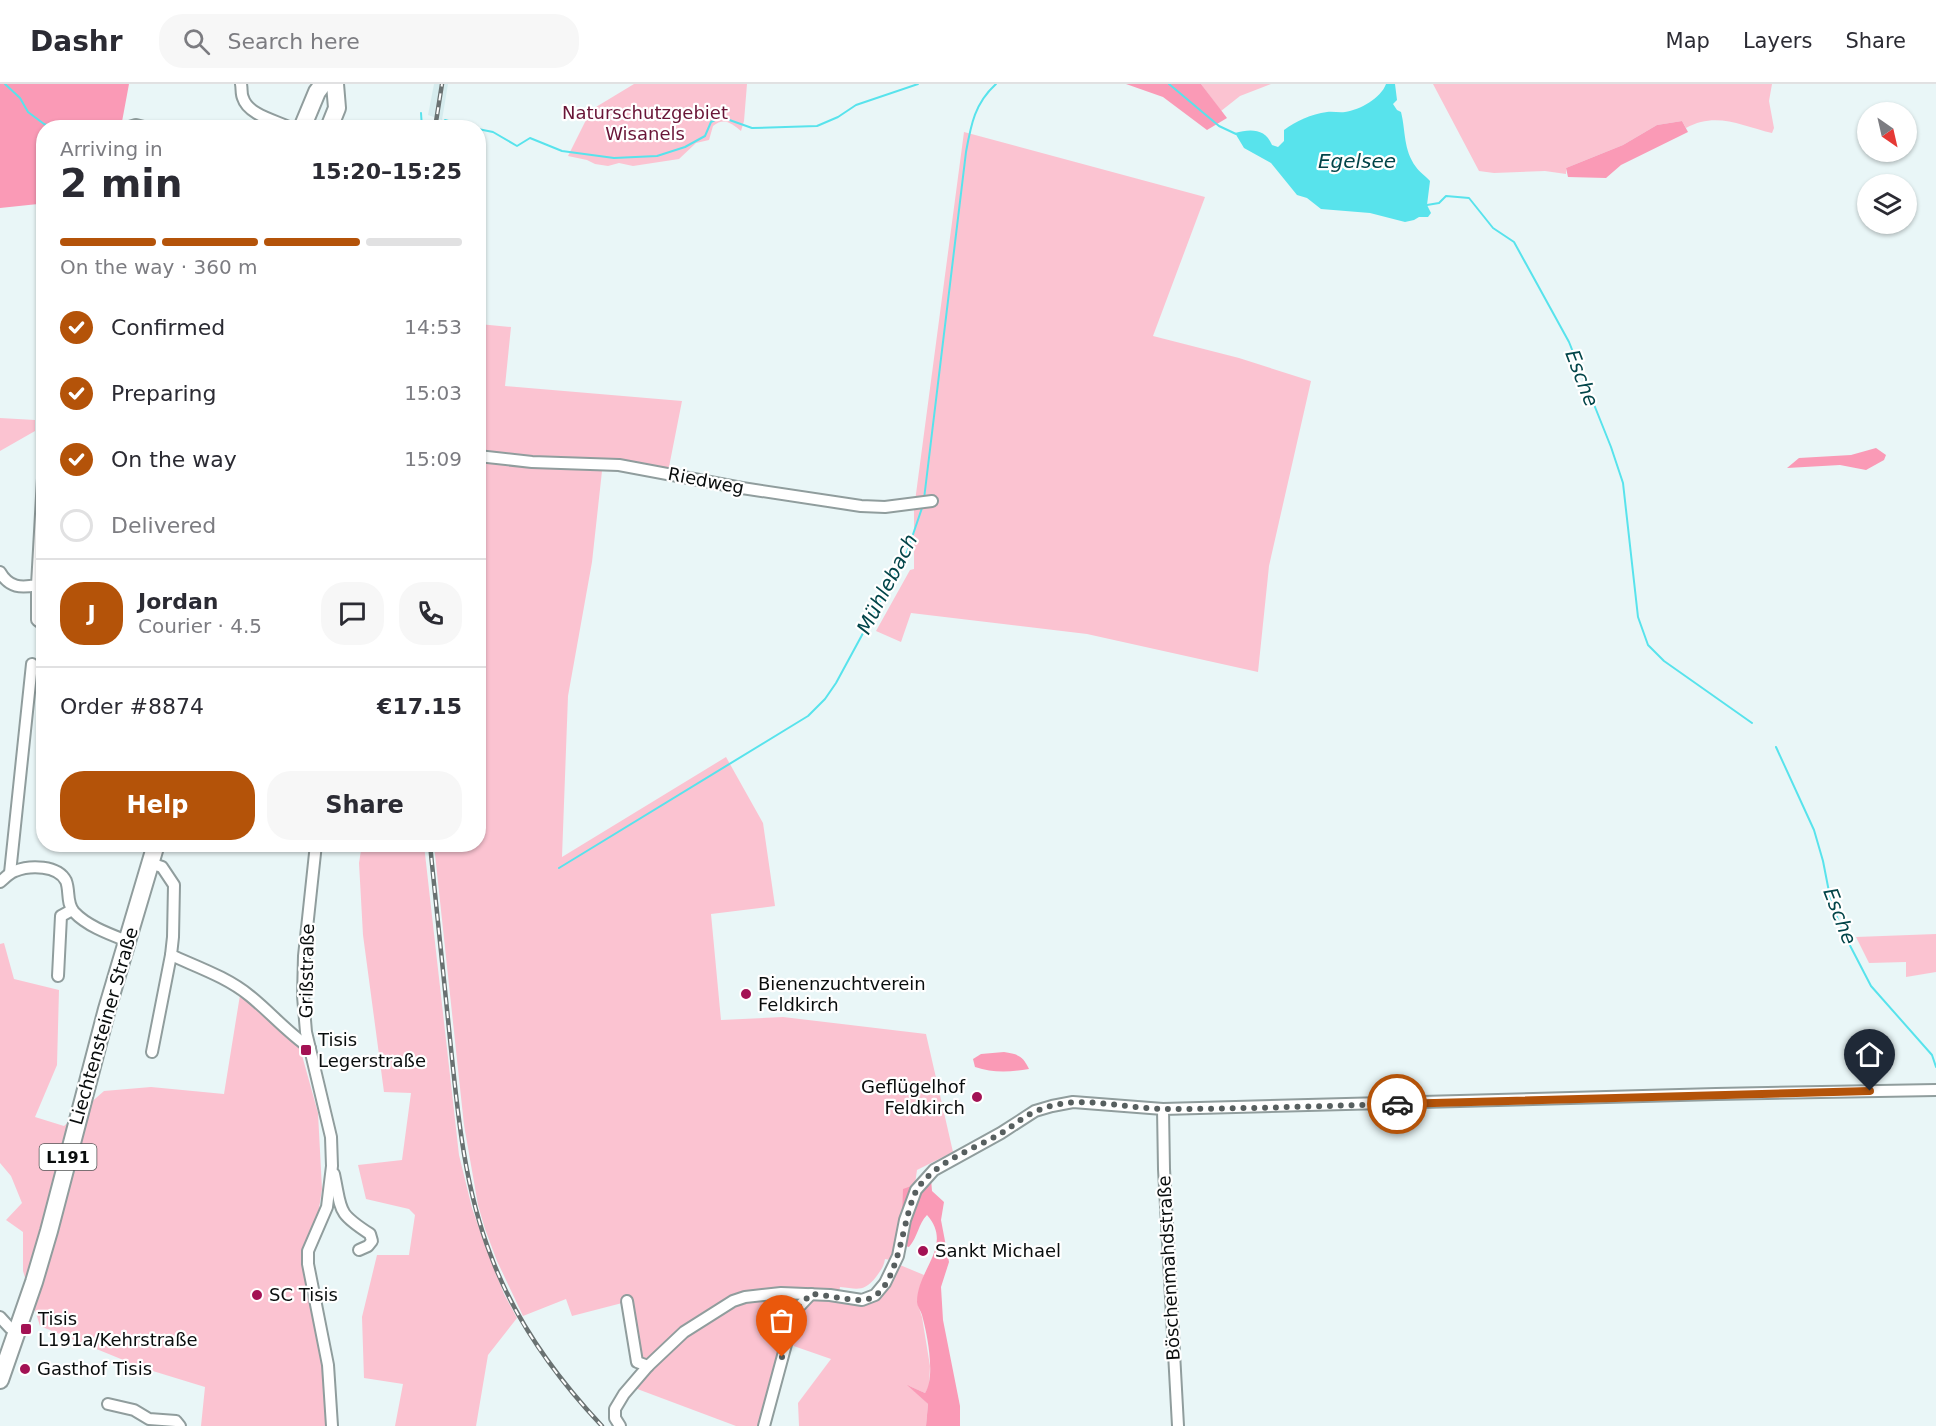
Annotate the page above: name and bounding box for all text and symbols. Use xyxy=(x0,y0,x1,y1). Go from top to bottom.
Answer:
search box xyxy=(159,14,579,68)
text: Dashr xyxy=(30,25,123,58)
icon: search xyxy=(180,25,213,58)
text: Search here xyxy=(228,29,360,54)
text: Map xyxy=(1666,29,1710,53)
text: Layers xyxy=(1743,29,1812,53)
text: Share xyxy=(1845,29,1906,53)
park label: Naturschutzgebiet Wisanels xyxy=(562,102,728,144)
north arrow xyxy=(1857,102,1917,162)
map controls xyxy=(1857,102,1917,234)
text: Arriving in xyxy=(60,137,163,161)
water label: Egelsee xyxy=(1318,149,1396,173)
text: 15:20–15:25 xyxy=(311,159,462,184)
text: 2 min xyxy=(60,161,182,206)
button: layers xyxy=(1857,174,1917,234)
text: On the way · 360 m xyxy=(60,255,258,279)
icon: check xyxy=(60,311,93,344)
text: Confirmed xyxy=(111,315,225,340)
text: 14:53 xyxy=(404,315,462,339)
water label: Esche xyxy=(1560,346,1604,410)
icon: check xyxy=(60,377,93,410)
text: Preparing xyxy=(111,381,217,406)
text: 15:03 xyxy=(404,381,462,405)
icon: check xyxy=(60,443,93,476)
text: On the way xyxy=(111,447,237,472)
text: 15:09 xyxy=(404,447,462,471)
street label: Riedweg xyxy=(666,463,746,498)
text: Delivered xyxy=(111,513,216,538)
water label: Mühlebach xyxy=(852,530,922,638)
button: chat xyxy=(321,582,384,645)
button: phone xyxy=(399,582,462,645)
text: Jordan xyxy=(138,589,218,614)
text: J xyxy=(87,601,96,626)
text: Courier · 4.5 xyxy=(138,614,262,638)
text: Order #8874 xyxy=(60,694,204,719)
text: €17.15 xyxy=(377,694,462,719)
button: Help xyxy=(60,771,255,840)
button: Share xyxy=(267,771,462,840)
water label: Esche xyxy=(1818,884,1862,948)
street label: Grißstraße xyxy=(295,923,318,1019)
street label: Liechtensteiner Straße xyxy=(65,925,142,1127)
place label: Bienenzuchtverein Feldkirch xyxy=(758,973,926,1015)
marker: Bienenzuchtverein Feldkirch xyxy=(739,987,753,1001)
place label: Tisis Legerstraße xyxy=(317,1029,426,1071)
pin xyxy=(1844,1029,1895,1091)
icon: home xyxy=(1853,1038,1886,1071)
marker: Tisis Legerstraße xyxy=(299,1043,313,1057)
courier xyxy=(1367,1074,1427,1134)
place label: Geflügelhof Feldkirch xyxy=(861,1076,966,1118)
icon: car xyxy=(1381,1088,1414,1121)
marker: Geflügelhof Feldkirch xyxy=(970,1090,984,1104)
road number: L191 xyxy=(40,1144,97,1170)
street label: Böschenmahdstraße xyxy=(1153,1175,1184,1361)
place label: Sankt Michael xyxy=(935,1240,1061,1261)
marker: Sankt Michael xyxy=(916,1244,930,1258)
place label: SC Tisis xyxy=(269,1284,338,1305)
marker: SC Tisis xyxy=(250,1288,264,1302)
pin xyxy=(756,1295,807,1357)
icon: bag xyxy=(765,1304,798,1337)
place label: Tisis L191a/Kehrstraße xyxy=(37,1308,198,1350)
marker: Tisis L191a/Kehrstraße xyxy=(19,1322,33,1336)
place label: Gasthof Tisis xyxy=(37,1358,152,1379)
marker: Gasthof Tisis xyxy=(18,1362,32,1376)

